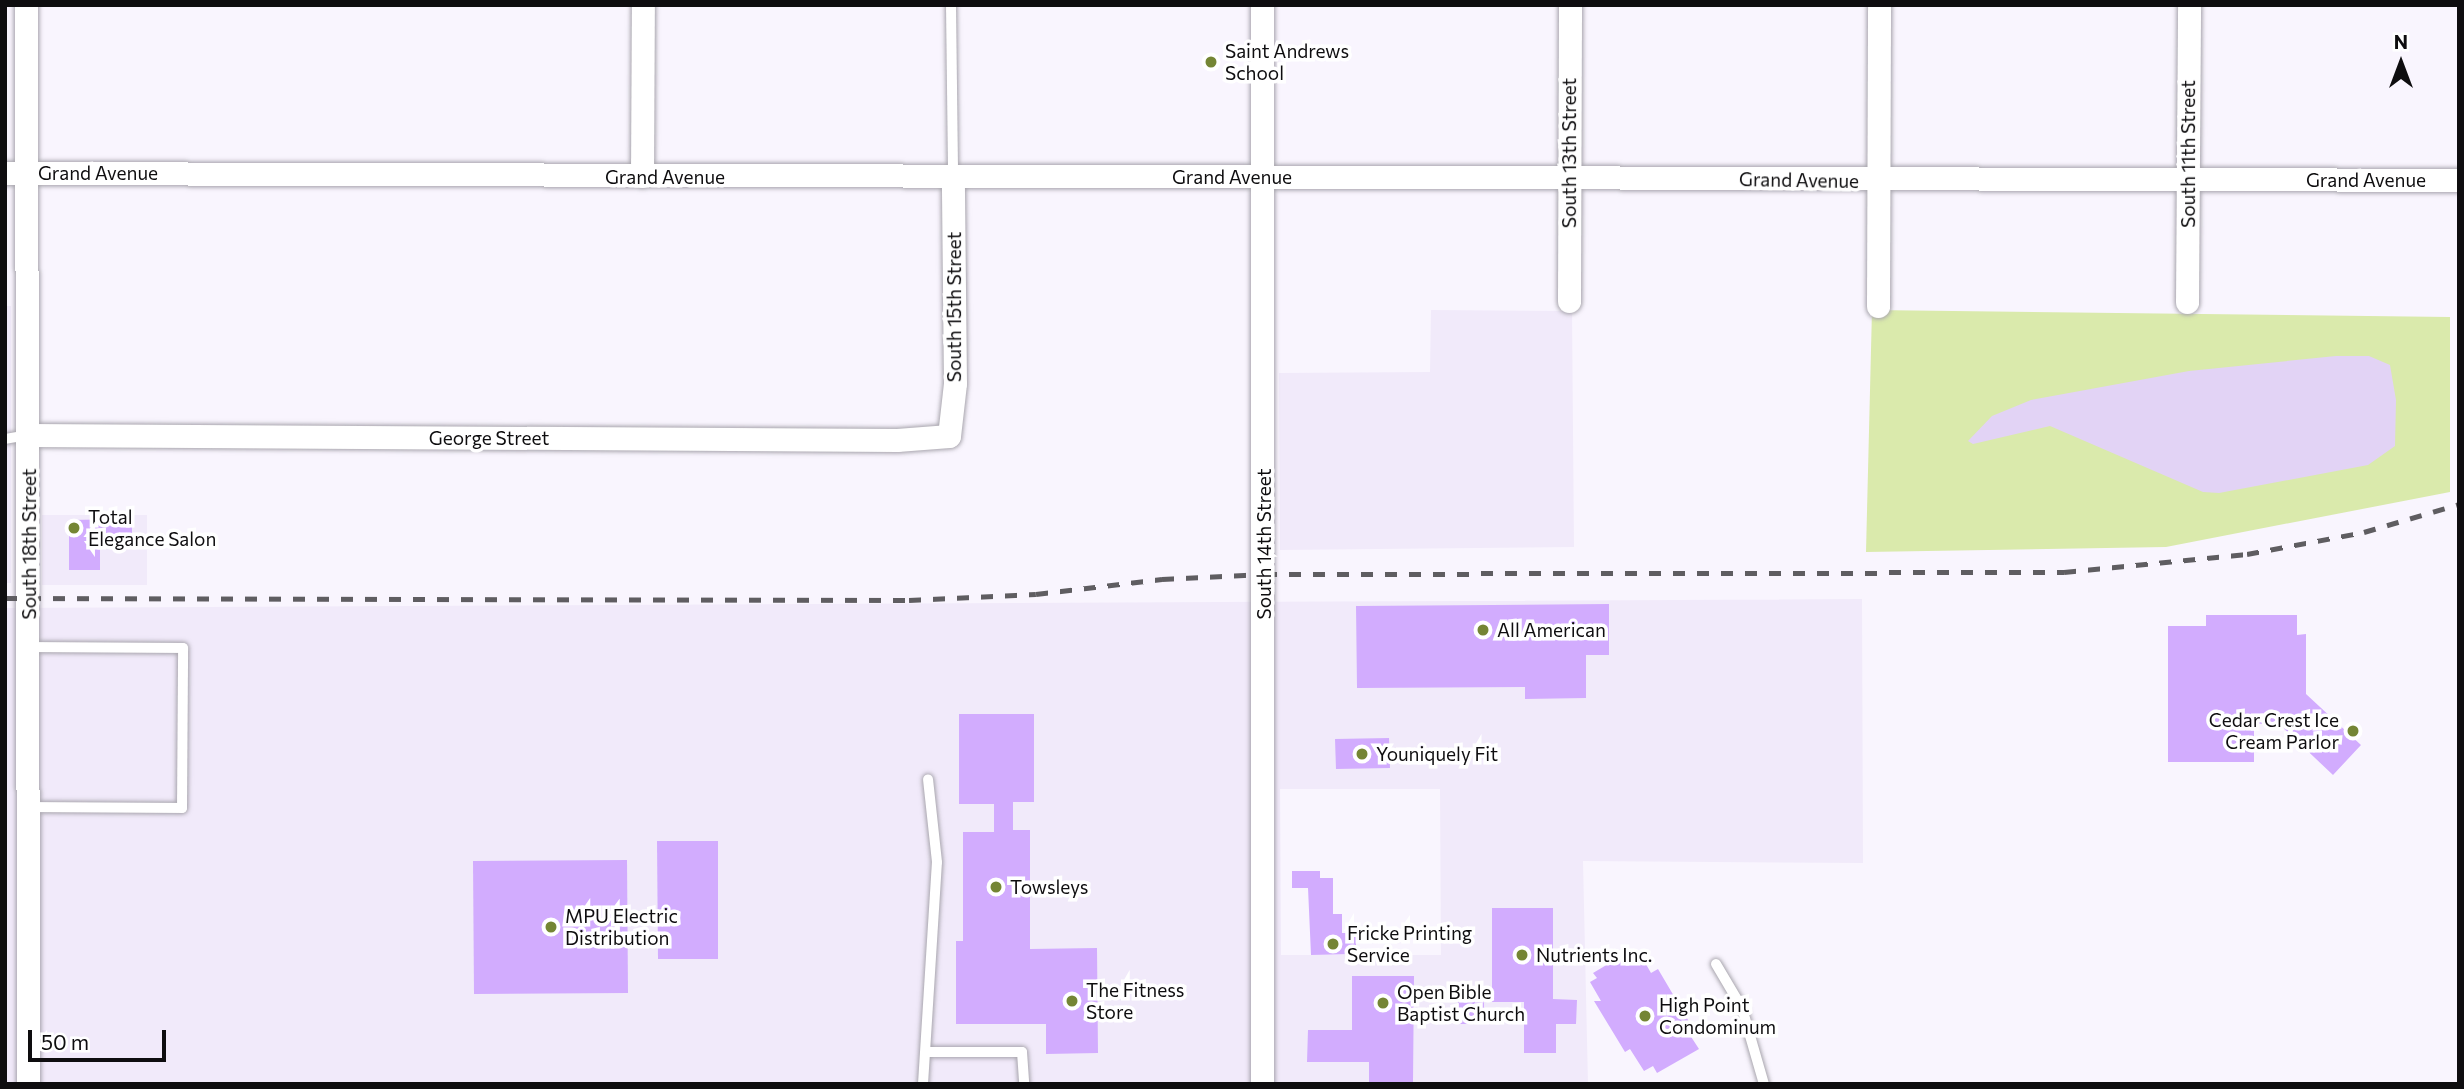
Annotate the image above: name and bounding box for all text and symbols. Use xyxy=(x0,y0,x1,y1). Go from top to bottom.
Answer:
north arrow xyxy=(2366,28,2436,98)
text: N xyxy=(2394,30,2408,53)
place label: Saint Andrews School xyxy=(1225,40,1349,84)
marker: Saint Andrews School xyxy=(1203,54,1219,70)
street label: South 13th Street xyxy=(1558,78,1580,228)
street label: South 11th Street xyxy=(2177,80,2199,228)
street label: Grand Avenue xyxy=(38,162,158,184)
street label: Grand Avenue xyxy=(605,166,725,188)
street label: Grand Avenue xyxy=(1172,166,1292,188)
street label: Grand Avenue xyxy=(1739,168,1859,192)
street label: Grand Avenue xyxy=(2306,169,2426,191)
street label: South 15th Street xyxy=(943,232,965,382)
street label: George Street xyxy=(429,427,549,449)
street label: South 18th Street xyxy=(18,468,40,620)
street label: South 14th Street xyxy=(1253,469,1275,619)
place label: Total Elegance Salon xyxy=(88,506,216,550)
marker: Total Elegance Salon xyxy=(66,520,82,536)
place label: All American xyxy=(1497,619,1606,641)
marker: All American xyxy=(1475,622,1491,638)
place label: Cedar Crest Ice Cream Parlor xyxy=(2209,709,2339,753)
marker: Cedar Crest Ice Cream Parlor xyxy=(2345,723,2361,739)
place label: Youniquely Fit xyxy=(1376,743,1498,765)
marker: Youniquely Fit xyxy=(1354,746,1370,762)
place label: Towsleys xyxy=(1010,876,1089,898)
marker: Towsleys xyxy=(988,879,1004,895)
place label: MPU Electric Distribution xyxy=(565,905,678,949)
marker: MPU Electric Distribution xyxy=(543,919,559,935)
place label: Fricke Printing Service xyxy=(1347,922,1472,966)
marker: Fricke Printing Service xyxy=(1325,936,1341,952)
place label: Nutrients Inc. xyxy=(1536,944,1652,966)
marker: Nutrients Inc. xyxy=(1514,947,1530,963)
place label: The Fitness Store xyxy=(1086,979,1184,1023)
place label: Open Bible Baptist Church xyxy=(1397,981,1525,1025)
marker: The Fitness Store xyxy=(1064,993,1080,1009)
place label: High Point Condominum xyxy=(1659,994,1776,1038)
marker: Open Bible Baptist Church xyxy=(1375,995,1391,1011)
marker: High Point Condominum xyxy=(1637,1008,1653,1024)
scale bar xyxy=(32,1016,170,1060)
text: 50 m xyxy=(41,1029,89,1054)

